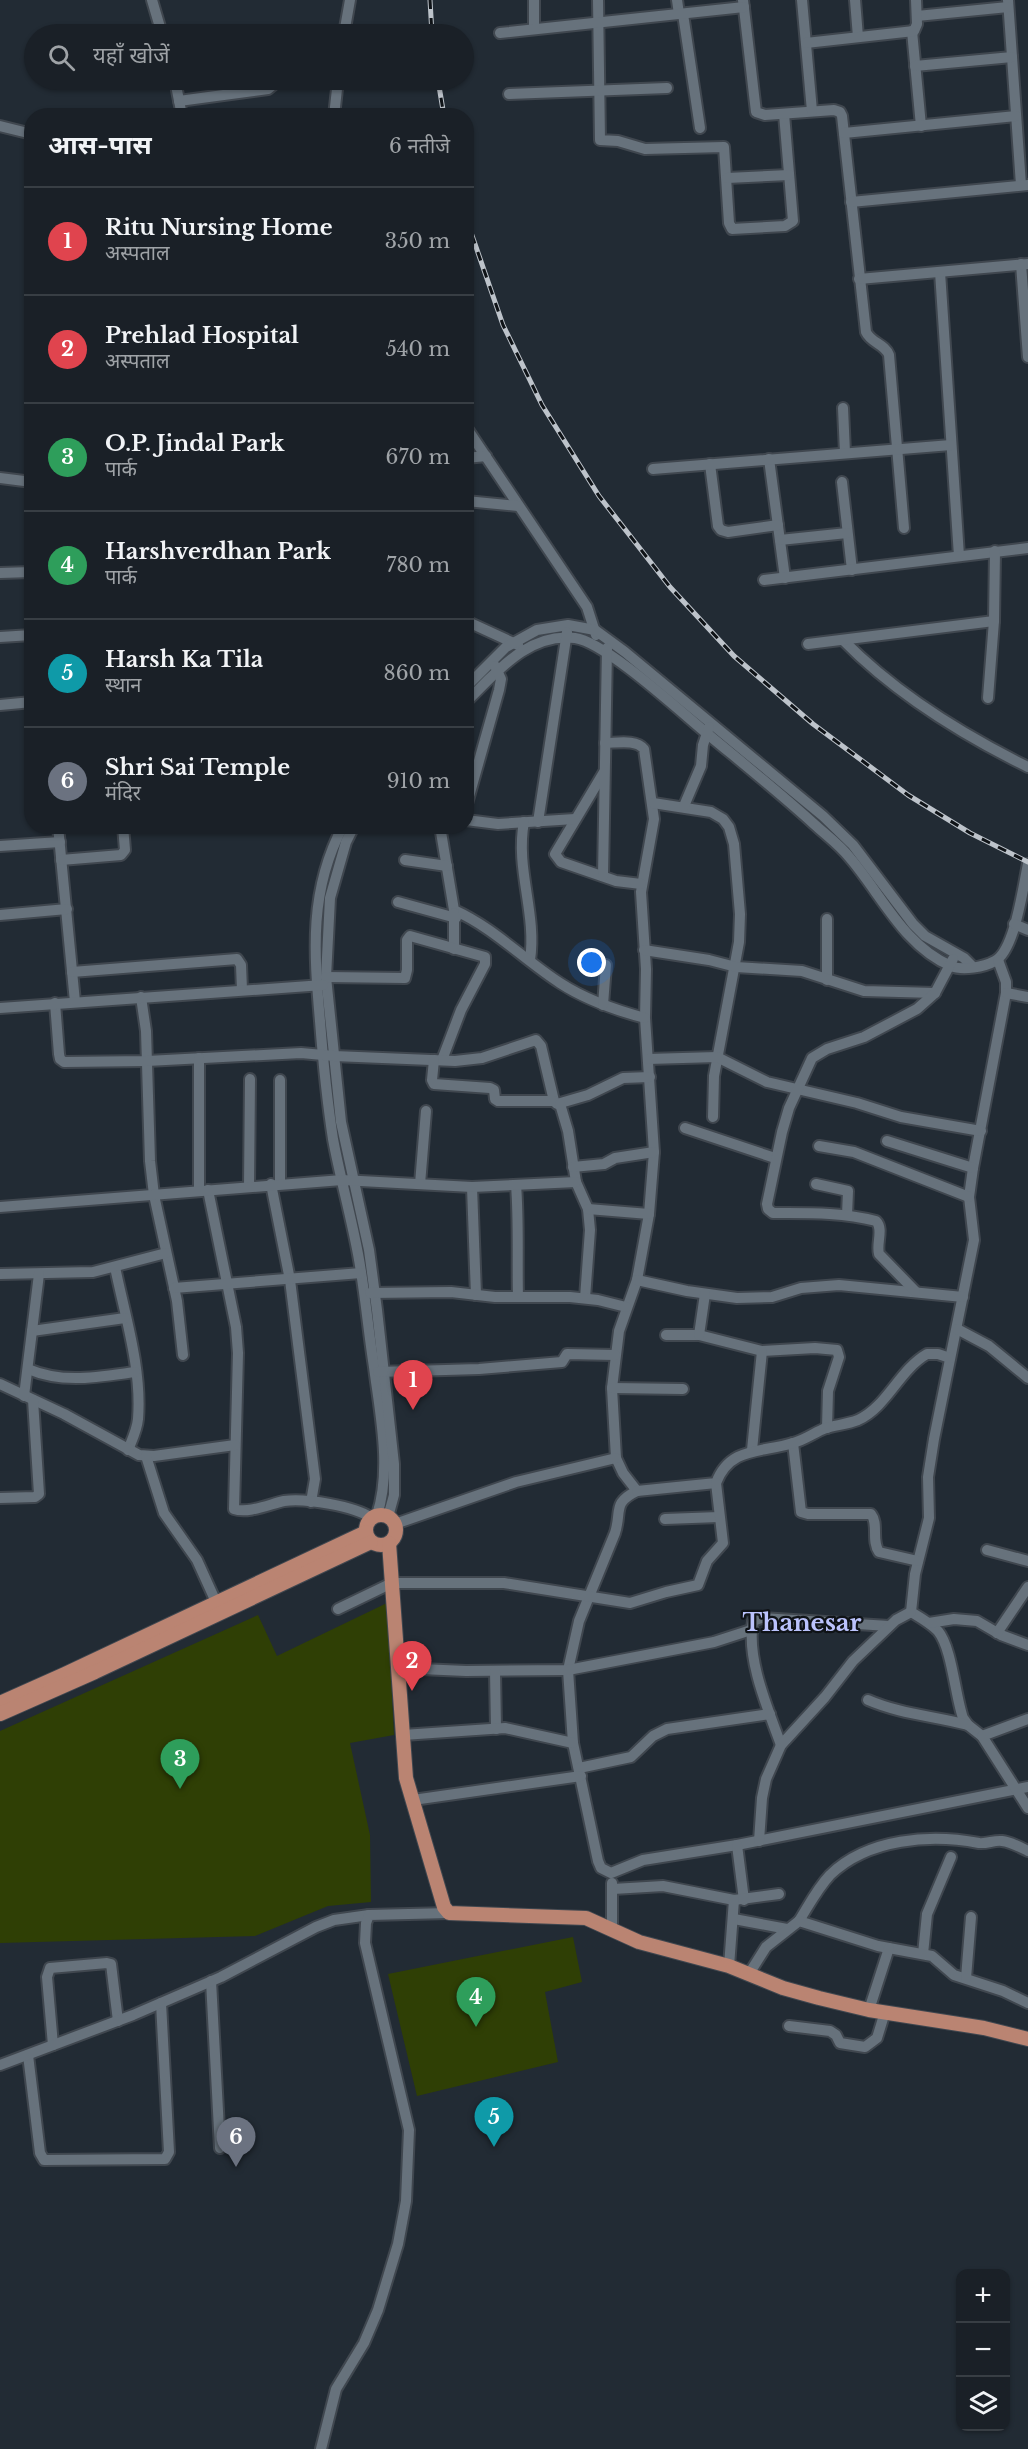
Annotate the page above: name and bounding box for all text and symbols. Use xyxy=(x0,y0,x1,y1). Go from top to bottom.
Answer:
search box xyxy=(24,24,474,90)
icon: search xyxy=(45,41,78,74)
text: यहाँ खोजें xyxy=(93,42,169,69)
text: आस-पास xyxy=(48,129,152,161)
text: 6 नतीजे xyxy=(389,134,450,158)
text: Ritu Nursing Home xyxy=(105,214,333,241)
text: 1 xyxy=(63,229,72,253)
text: 350 m xyxy=(385,229,450,253)
text: अस्पताल xyxy=(105,241,170,265)
text: Prehlad Hospital xyxy=(105,322,299,349)
text: 2 xyxy=(61,337,74,361)
text: 540 m xyxy=(385,337,450,361)
text: अस्पताल xyxy=(105,349,170,373)
text: O.P. Jindal Park xyxy=(105,430,284,457)
text: 3 xyxy=(61,445,74,469)
text: 670 m xyxy=(386,445,450,469)
text: पार्क xyxy=(105,457,137,481)
text: Harshverdhan Park xyxy=(105,538,331,565)
text: 4 xyxy=(61,553,74,577)
text: 780 m xyxy=(386,553,450,577)
text: पार्क xyxy=(105,565,137,589)
text: Harsh Ka Tila xyxy=(105,646,263,673)
text: 5 xyxy=(62,661,73,685)
text: 860 m xyxy=(384,661,450,685)
text: स्थान xyxy=(105,673,141,697)
text: Shri Sai Temple xyxy=(105,754,290,781)
text: 6 xyxy=(61,769,74,793)
text: 910 m xyxy=(387,769,450,793)
text: मंदिर xyxy=(105,781,141,805)
your location xyxy=(577,948,606,977)
pin: 1 xyxy=(394,1360,432,1410)
district label: Thanesar xyxy=(742,1608,862,1637)
pin: 2 xyxy=(392,1642,432,1691)
pin: 3 xyxy=(160,1740,200,1789)
pin: 4 xyxy=(456,1978,496,2027)
pin: 5 xyxy=(474,2098,514,2147)
pin: 6 xyxy=(216,2118,256,2167)
map controls xyxy=(956,2269,1010,2431)
button: + xyxy=(956,2269,1010,2323)
button: − xyxy=(956,2323,1010,2377)
button: layers xyxy=(956,2377,1010,2431)

